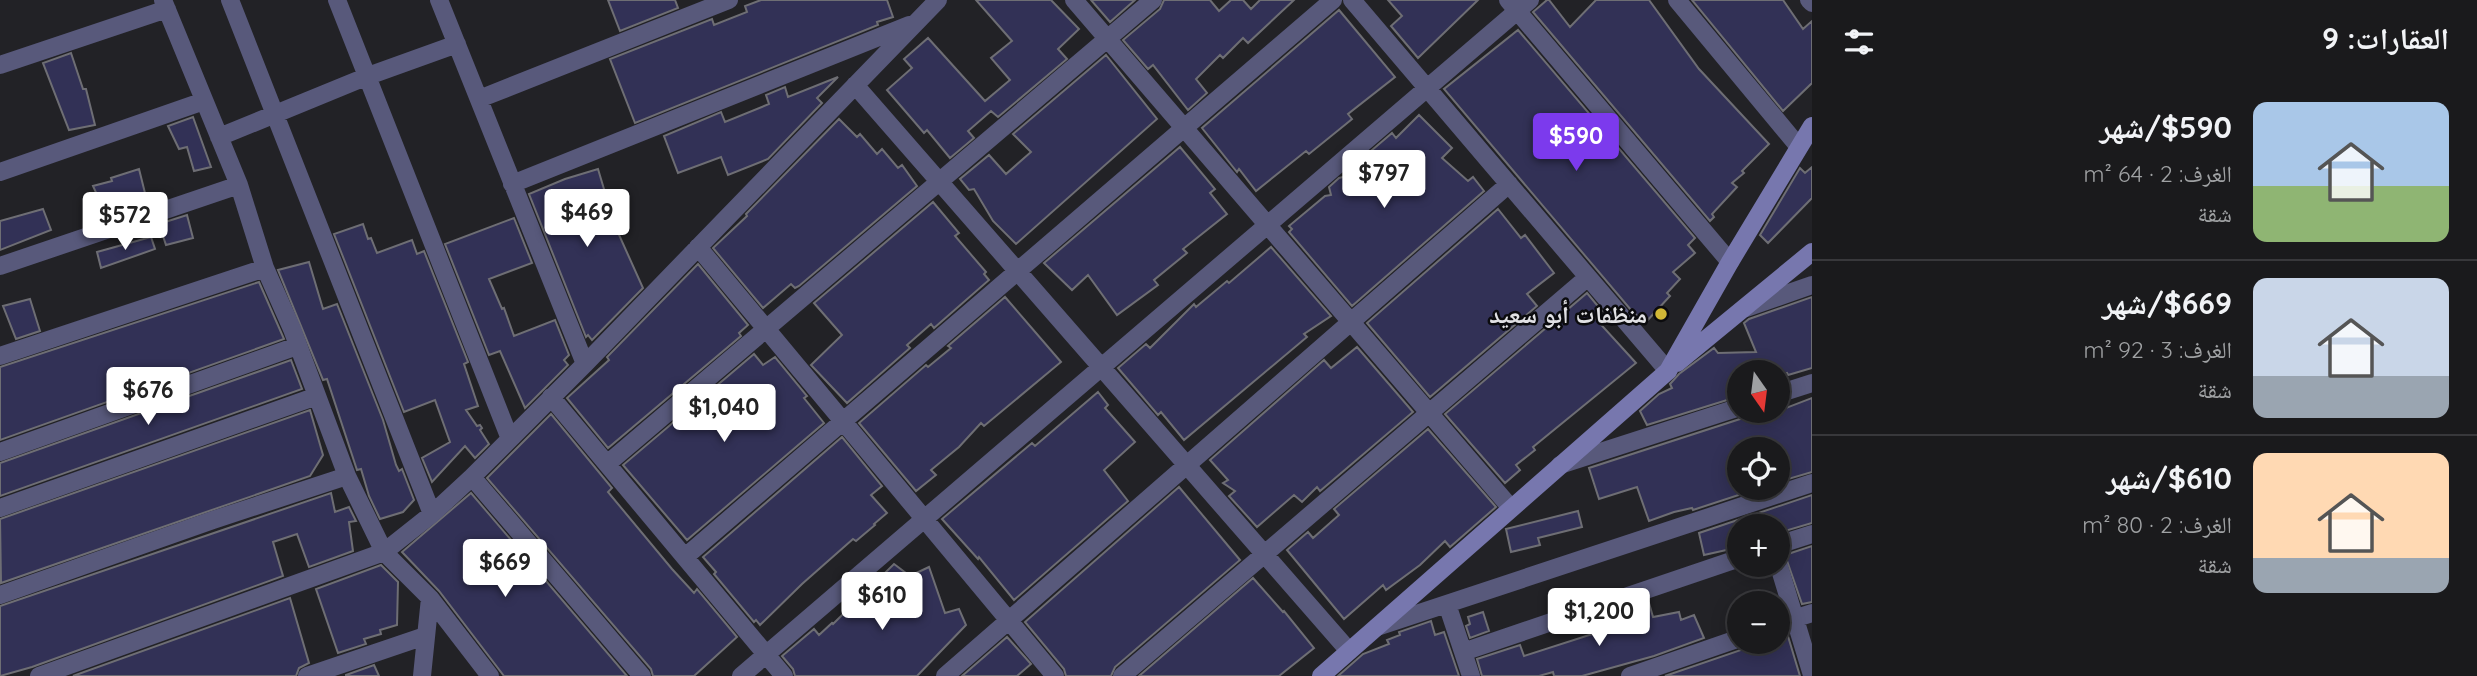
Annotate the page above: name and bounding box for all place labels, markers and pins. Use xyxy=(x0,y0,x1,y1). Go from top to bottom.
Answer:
pin: $590 xyxy=(1535,114,1617,173)
pin: $797 xyxy=(1343,150,1425,210)
pin: $469 xyxy=(546,190,628,249)
pin: $572 xyxy=(84,192,166,252)
place label: منظفات أبو سعيد xyxy=(1489,299,1647,329)
marker: منظفات أبو سعيد xyxy=(1653,306,1669,322)
pin: $676 xyxy=(107,368,189,427)
pin: $1,040 xyxy=(667,384,781,444)
pin: $669 xyxy=(464,540,546,599)
pin: $610 xyxy=(841,572,923,632)
pin: $1,200 xyxy=(1542,588,1656,648)

